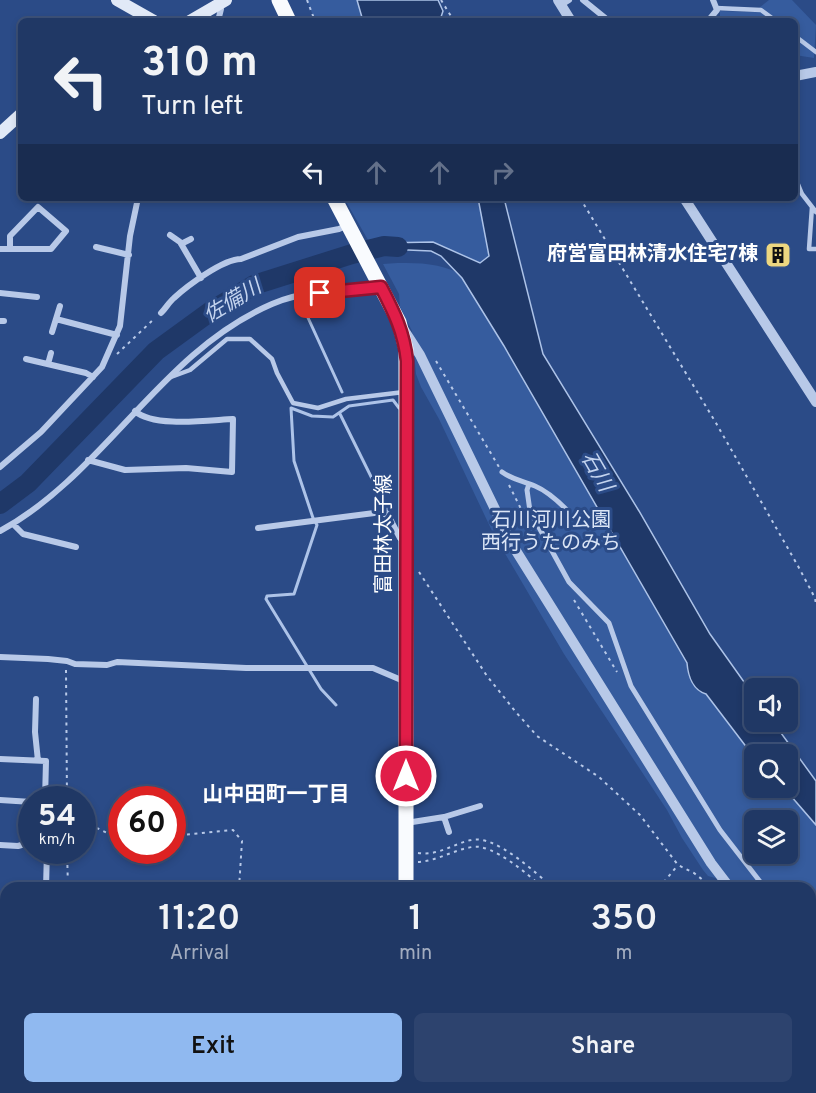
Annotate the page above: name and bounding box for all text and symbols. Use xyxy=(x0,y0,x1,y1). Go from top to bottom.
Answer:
text: 310 m xyxy=(141,38,258,91)
icon: left xyxy=(42,42,120,120)
text: Turn left xyxy=(141,90,243,124)
icon: left xyxy=(297,156,330,189)
icon: ahead xyxy=(360,156,393,189)
icon: ahead xyxy=(423,156,456,189)
icon: right xyxy=(486,156,519,189)
building icon: 府営富田林清水住宅7棟 xyxy=(763,240,793,270)
place label: 府営富田林清水住宅7棟 xyxy=(547,242,758,268)
pin xyxy=(294,267,345,318)
water label: 佐備川 xyxy=(199,273,269,330)
icon: arrive xyxy=(303,276,336,309)
water label: 石川 xyxy=(574,447,619,499)
street label: 富田林太子線 xyxy=(372,474,398,594)
park label: 石川河川公園 西行うたのみち xyxy=(481,508,621,557)
map controls xyxy=(744,678,798,864)
button: sound xyxy=(744,678,798,732)
position arrow xyxy=(374,744,438,808)
button: search xyxy=(744,744,798,798)
district label: 山中田町一丁目 xyxy=(203,782,350,809)
speed limit sign: 60 xyxy=(108,786,186,864)
text: 54 xyxy=(38,799,76,836)
button: layers xyxy=(744,810,798,864)
text: km/h xyxy=(39,831,75,850)
text: 11:20 xyxy=(158,897,241,943)
text: 1 xyxy=(408,897,423,943)
text: 350 xyxy=(591,897,658,943)
text: Arrival xyxy=(170,941,229,967)
text: min xyxy=(399,941,432,967)
text: m xyxy=(616,941,633,967)
button: Exit xyxy=(24,1013,402,1082)
button: Share xyxy=(414,1013,792,1082)

